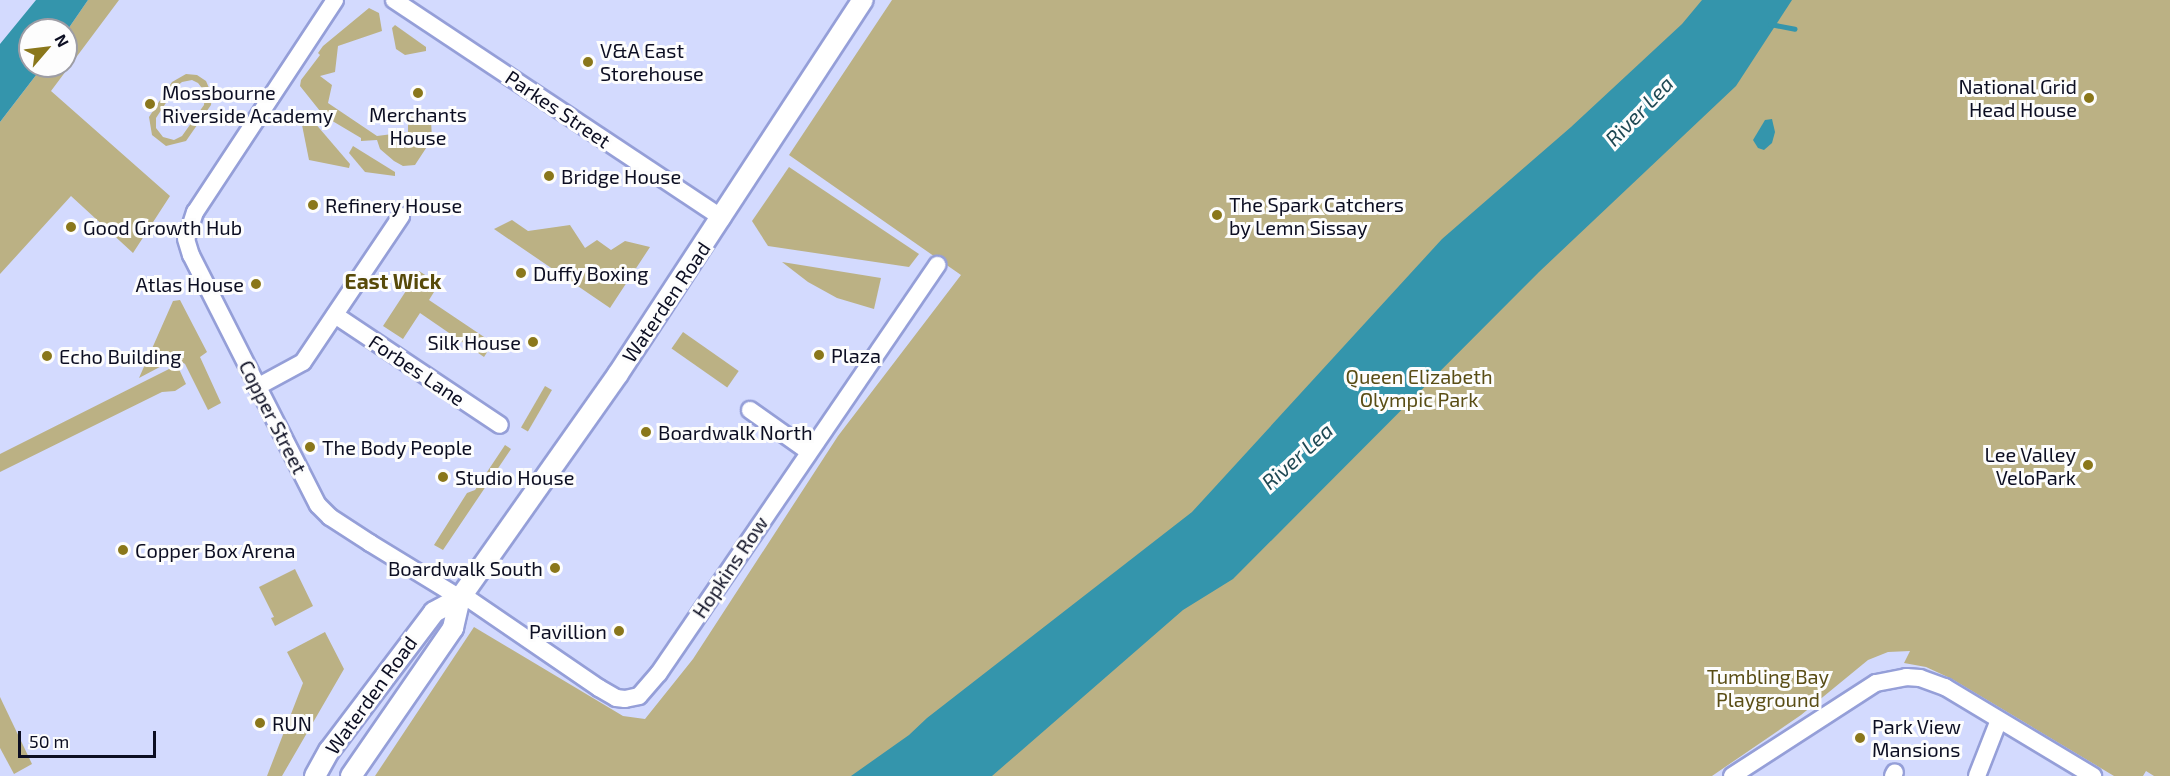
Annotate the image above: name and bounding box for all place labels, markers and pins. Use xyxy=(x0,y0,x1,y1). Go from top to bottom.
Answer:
place label: V&A East Storehouse xyxy=(600,39,704,86)
marker: V&A East Storehouse xyxy=(581,55,595,69)
place label: National Grid Head House xyxy=(1958,74,2077,121)
place label: Mossbourne Riverside Academy xyxy=(162,80,334,127)
marker: Merchants House xyxy=(411,86,425,100)
marker: National Grid Head House xyxy=(2082,91,2096,105)
marker: Mossbourne Riverside Academy xyxy=(143,97,157,111)
place label: Merchants House xyxy=(369,102,467,149)
place label: Bridge House xyxy=(561,164,681,188)
marker: Bridge House xyxy=(542,169,556,183)
place label: The Spark Catchers by Lemn Sissay xyxy=(1229,192,1404,239)
place label: Refinery House xyxy=(325,193,463,217)
marker: Refinery House xyxy=(306,198,320,212)
marker: The Spark Catchers by Lemn Sissay xyxy=(1210,208,1224,222)
place label: Good Growth Hub xyxy=(83,215,242,239)
marker: Good Growth Hub xyxy=(64,220,78,234)
place label: Duffy Boxing xyxy=(533,261,649,285)
marker: Duffy Boxing xyxy=(514,266,528,280)
place label: Atlas House xyxy=(136,272,244,296)
marker: Atlas House xyxy=(249,277,263,291)
place label: Silk House xyxy=(427,330,521,354)
marker: Silk House xyxy=(526,335,540,349)
place label: Plaza xyxy=(831,343,881,367)
place label: Echo Building xyxy=(59,344,181,368)
marker: Plaza xyxy=(812,348,826,362)
marker: Echo Building xyxy=(40,349,54,363)
place label: Boardwalk North xyxy=(658,420,813,444)
marker: Boardwalk North xyxy=(639,425,653,439)
place label: The Body People xyxy=(322,435,473,459)
marker: The Body People xyxy=(303,440,317,454)
place label: Lee Valley VeloPark xyxy=(1984,442,2076,489)
marker: Lee Valley VeloPark xyxy=(2081,458,2095,472)
place label: Studio House xyxy=(455,465,574,489)
marker: Studio House xyxy=(436,470,450,484)
place label: Copper Box Arena xyxy=(135,538,296,562)
marker: Copper Box Arena xyxy=(116,543,130,557)
place label: Boardwalk South xyxy=(388,556,543,580)
marker: Boardwalk South xyxy=(548,561,562,575)
place label: Pavillion xyxy=(529,619,607,643)
marker: Pavillion xyxy=(612,624,626,638)
place label: RUN xyxy=(272,711,312,735)
place label: Park View Mansions xyxy=(1872,714,1962,761)
marker: RUN xyxy=(253,716,267,730)
marker: Park View Mansions xyxy=(1853,731,1867,745)

